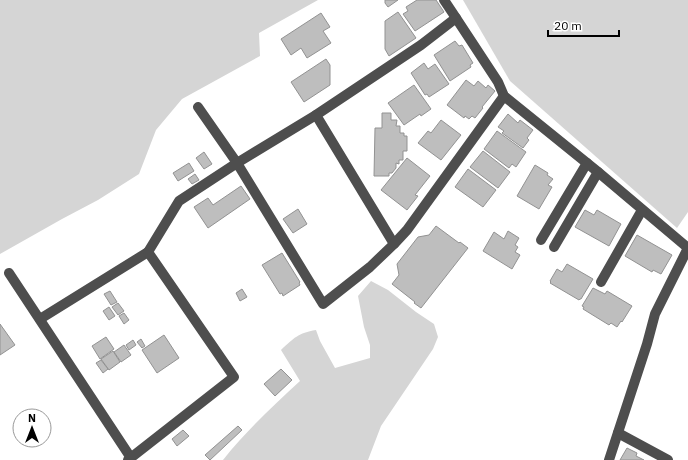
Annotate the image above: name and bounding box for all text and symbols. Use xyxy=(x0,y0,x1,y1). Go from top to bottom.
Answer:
scale bar xyxy=(548,12,619,38)
text: 20 m xyxy=(554,18,582,33)
north arrow xyxy=(12,408,52,448)
text: N xyxy=(28,411,36,425)

